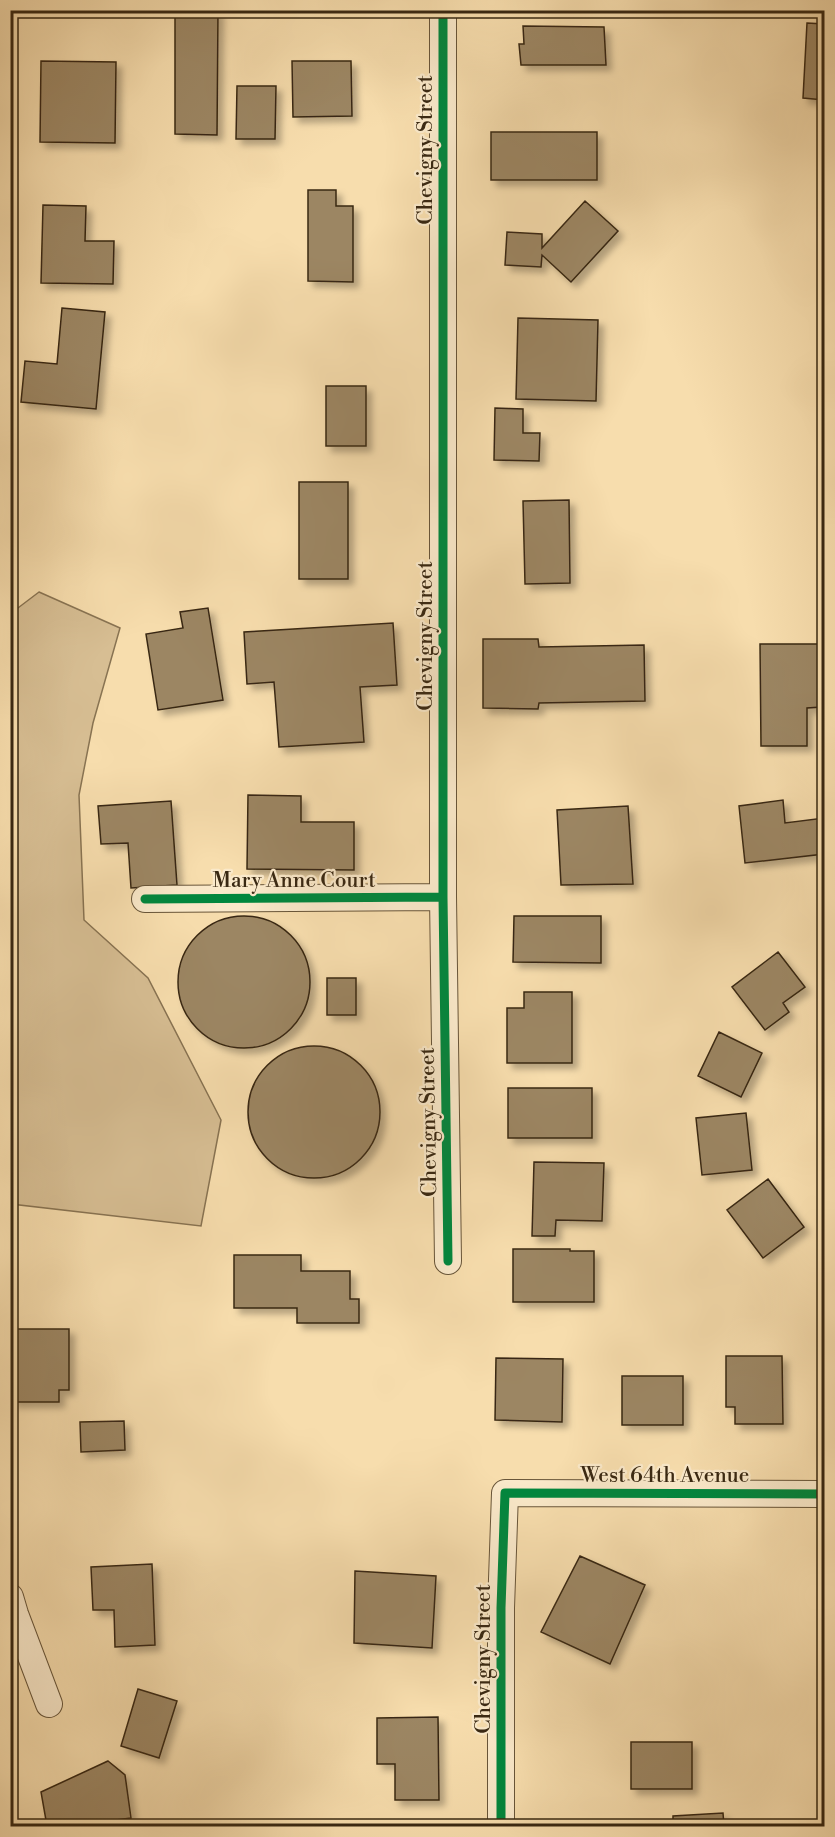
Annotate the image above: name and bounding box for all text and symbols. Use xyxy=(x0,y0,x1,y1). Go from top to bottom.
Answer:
street label: Chevigny Street xyxy=(413,75,439,225)
street label: Chevigny Street xyxy=(413,561,439,711)
street label: Mary Anne Court xyxy=(212,868,376,894)
street label: Chevigny Street xyxy=(415,1046,443,1197)
street label: West 64th Avenue xyxy=(580,1463,749,1489)
street label: Chevigny Street xyxy=(471,1584,497,1734)

